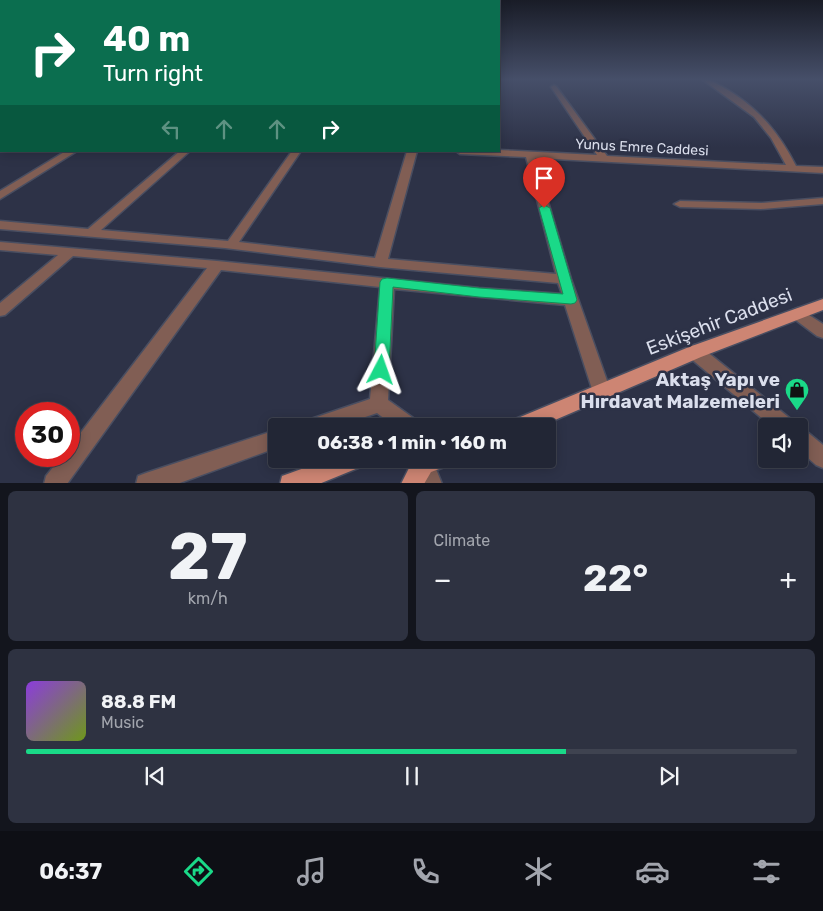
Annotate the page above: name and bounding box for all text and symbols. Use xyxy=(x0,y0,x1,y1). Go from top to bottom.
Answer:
text: 40 m xyxy=(103,18,190,60)
icon: right xyxy=(20,20,85,85)
text: Turn right xyxy=(103,60,203,87)
icon: left xyxy=(157,115,185,143)
icon: ahead xyxy=(210,115,238,143)
icon: ahead xyxy=(263,115,291,143)
icon: right xyxy=(316,115,344,143)
street label: Yunus Emre Caddesi xyxy=(575,136,709,159)
pin xyxy=(523,157,565,208)
icon: arrive xyxy=(530,164,558,192)
street label: Eskişehir Caddesi xyxy=(643,283,795,360)
position arrow xyxy=(354,343,406,395)
place label: Aktaş Yapı ve Hırdavat Malzemeleri xyxy=(580,368,780,413)
shop icon: Aktaş Yapı ve Hırdavat Malzemeleri xyxy=(784,377,810,411)
speed limit sign: 30 xyxy=(15,402,80,467)
map controls xyxy=(758,418,808,468)
button: sound xyxy=(758,418,808,468)
text: 06:38 · 1 min · 160 m xyxy=(317,431,507,454)
text: 27 xyxy=(168,518,248,595)
text: Climate xyxy=(434,531,490,550)
text: 22° xyxy=(583,555,648,601)
text: − xyxy=(434,563,452,596)
text: + xyxy=(780,563,797,596)
text: km/h xyxy=(188,589,228,608)
text: 88.8 FM xyxy=(101,690,176,713)
text: Music xyxy=(101,713,144,732)
icon: previous xyxy=(141,762,169,790)
icon: pause xyxy=(398,762,426,790)
icon: next xyxy=(655,762,683,790)
icon: directions xyxy=(181,854,216,889)
icon: music xyxy=(294,854,329,889)
icon: phone xyxy=(408,854,443,889)
icon: climate xyxy=(521,854,556,889)
icon: car xyxy=(635,854,670,889)
icon: filters xyxy=(749,854,784,889)
text: 06:37 xyxy=(39,858,102,885)

